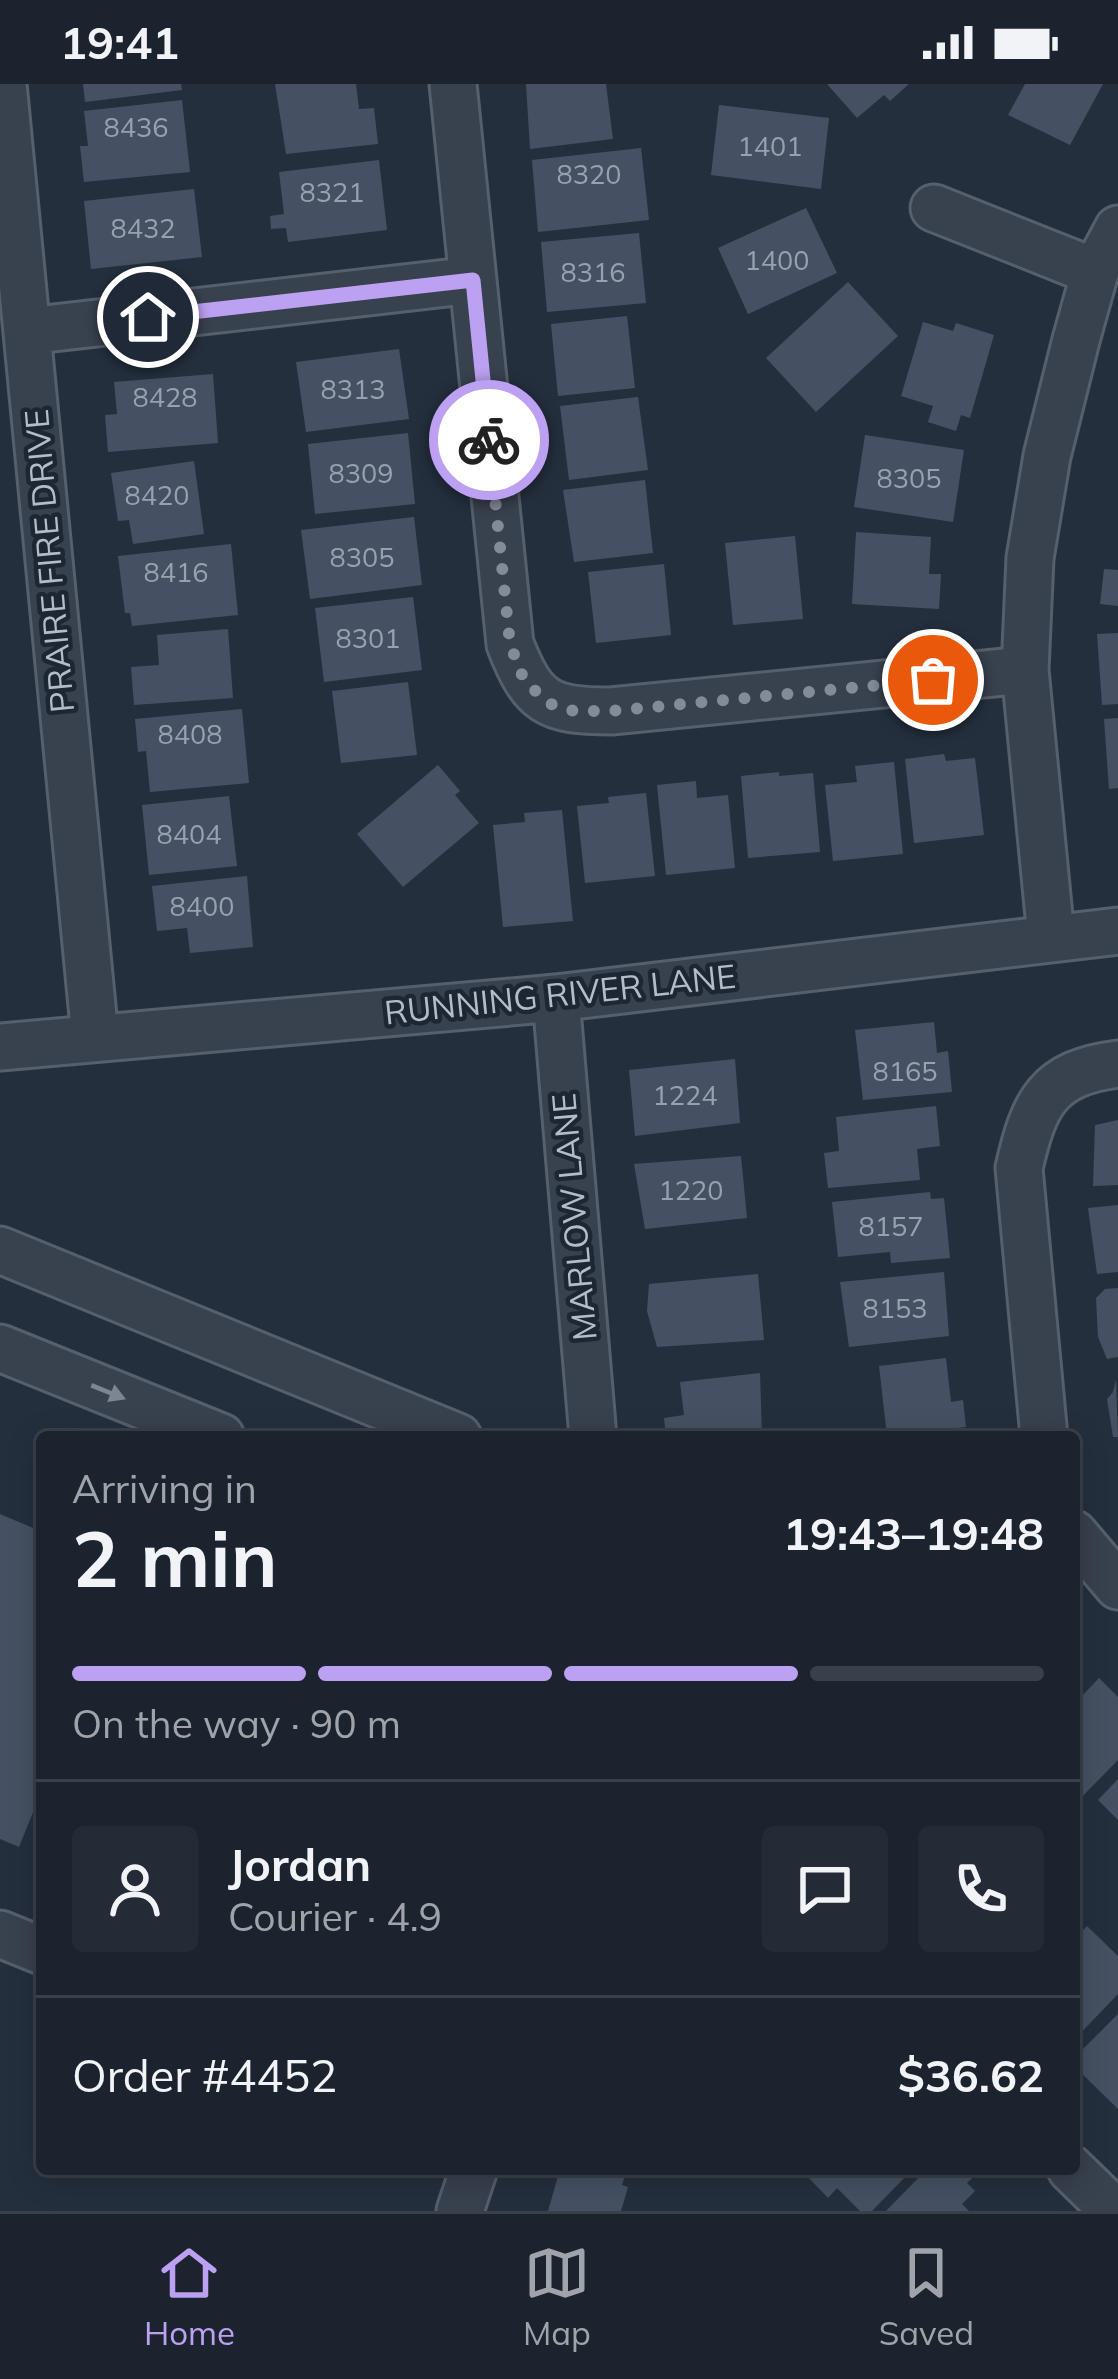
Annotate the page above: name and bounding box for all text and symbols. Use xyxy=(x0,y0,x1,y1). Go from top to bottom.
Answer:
text: 19:41 xyxy=(60,14,179,70)
house number: 8436 xyxy=(104,110,168,144)
house number: 1401 xyxy=(738,129,802,163)
house number: 8320 xyxy=(557,157,621,191)
house number: 8321 xyxy=(300,175,364,209)
house number: 8432 xyxy=(111,211,175,245)
house number: 1400 xyxy=(745,243,809,277)
house number: 8316 xyxy=(561,255,625,289)
pin xyxy=(97,266,199,368)
icon: home xyxy=(115,284,181,350)
house number: 8313 xyxy=(321,372,385,406)
house number: 8428 xyxy=(133,380,197,414)
courier xyxy=(429,380,549,500)
icon: bike xyxy=(456,407,522,473)
street label: PRAIRE FIRE DRIVE xyxy=(15,408,82,714)
house number: 8309 xyxy=(329,456,393,490)
house number: 8305 xyxy=(877,461,941,495)
house number: 8420 xyxy=(125,478,189,512)
house number: 8305 xyxy=(330,540,394,574)
house number: 8416 xyxy=(144,555,208,589)
house number: 8301 xyxy=(336,621,400,655)
pin xyxy=(882,629,984,731)
icon: bag xyxy=(900,647,966,713)
house number: 8408 xyxy=(158,717,222,751)
house number: 8404 xyxy=(157,817,221,851)
house number: 8400 xyxy=(170,889,234,923)
street label: RUNNING RIVER LANE xyxy=(382,955,738,1032)
house number: 8165 xyxy=(873,1054,937,1088)
house number: 1224 xyxy=(653,1078,717,1112)
street label: MARLOW LANE xyxy=(542,1092,605,1342)
house number: 1220 xyxy=(659,1173,723,1207)
house number: 8157 xyxy=(859,1209,923,1243)
house number: 8153 xyxy=(863,1291,927,1325)
one-way arrow xyxy=(91,1383,127,1402)
text: Arriving in xyxy=(72,1464,257,1513)
text: 19:43–19:48 xyxy=(783,1505,1044,1561)
text: 2 min xyxy=(72,1509,278,1607)
text: On the way · 90 m xyxy=(72,1699,401,1748)
button: person xyxy=(72,1826,198,1952)
button: chat xyxy=(762,1826,888,1952)
button: phone xyxy=(918,1826,1044,1952)
text: Jordan xyxy=(228,1836,371,1892)
text: Courier · 4.9 xyxy=(228,1892,442,1941)
text: Order #4452 xyxy=(72,2047,337,2103)
text: $36.62 xyxy=(898,2047,1044,2103)
tab: Home xyxy=(144,2240,235,2353)
tab: Map xyxy=(523,2240,591,2353)
tab: Saved xyxy=(879,2240,974,2353)

